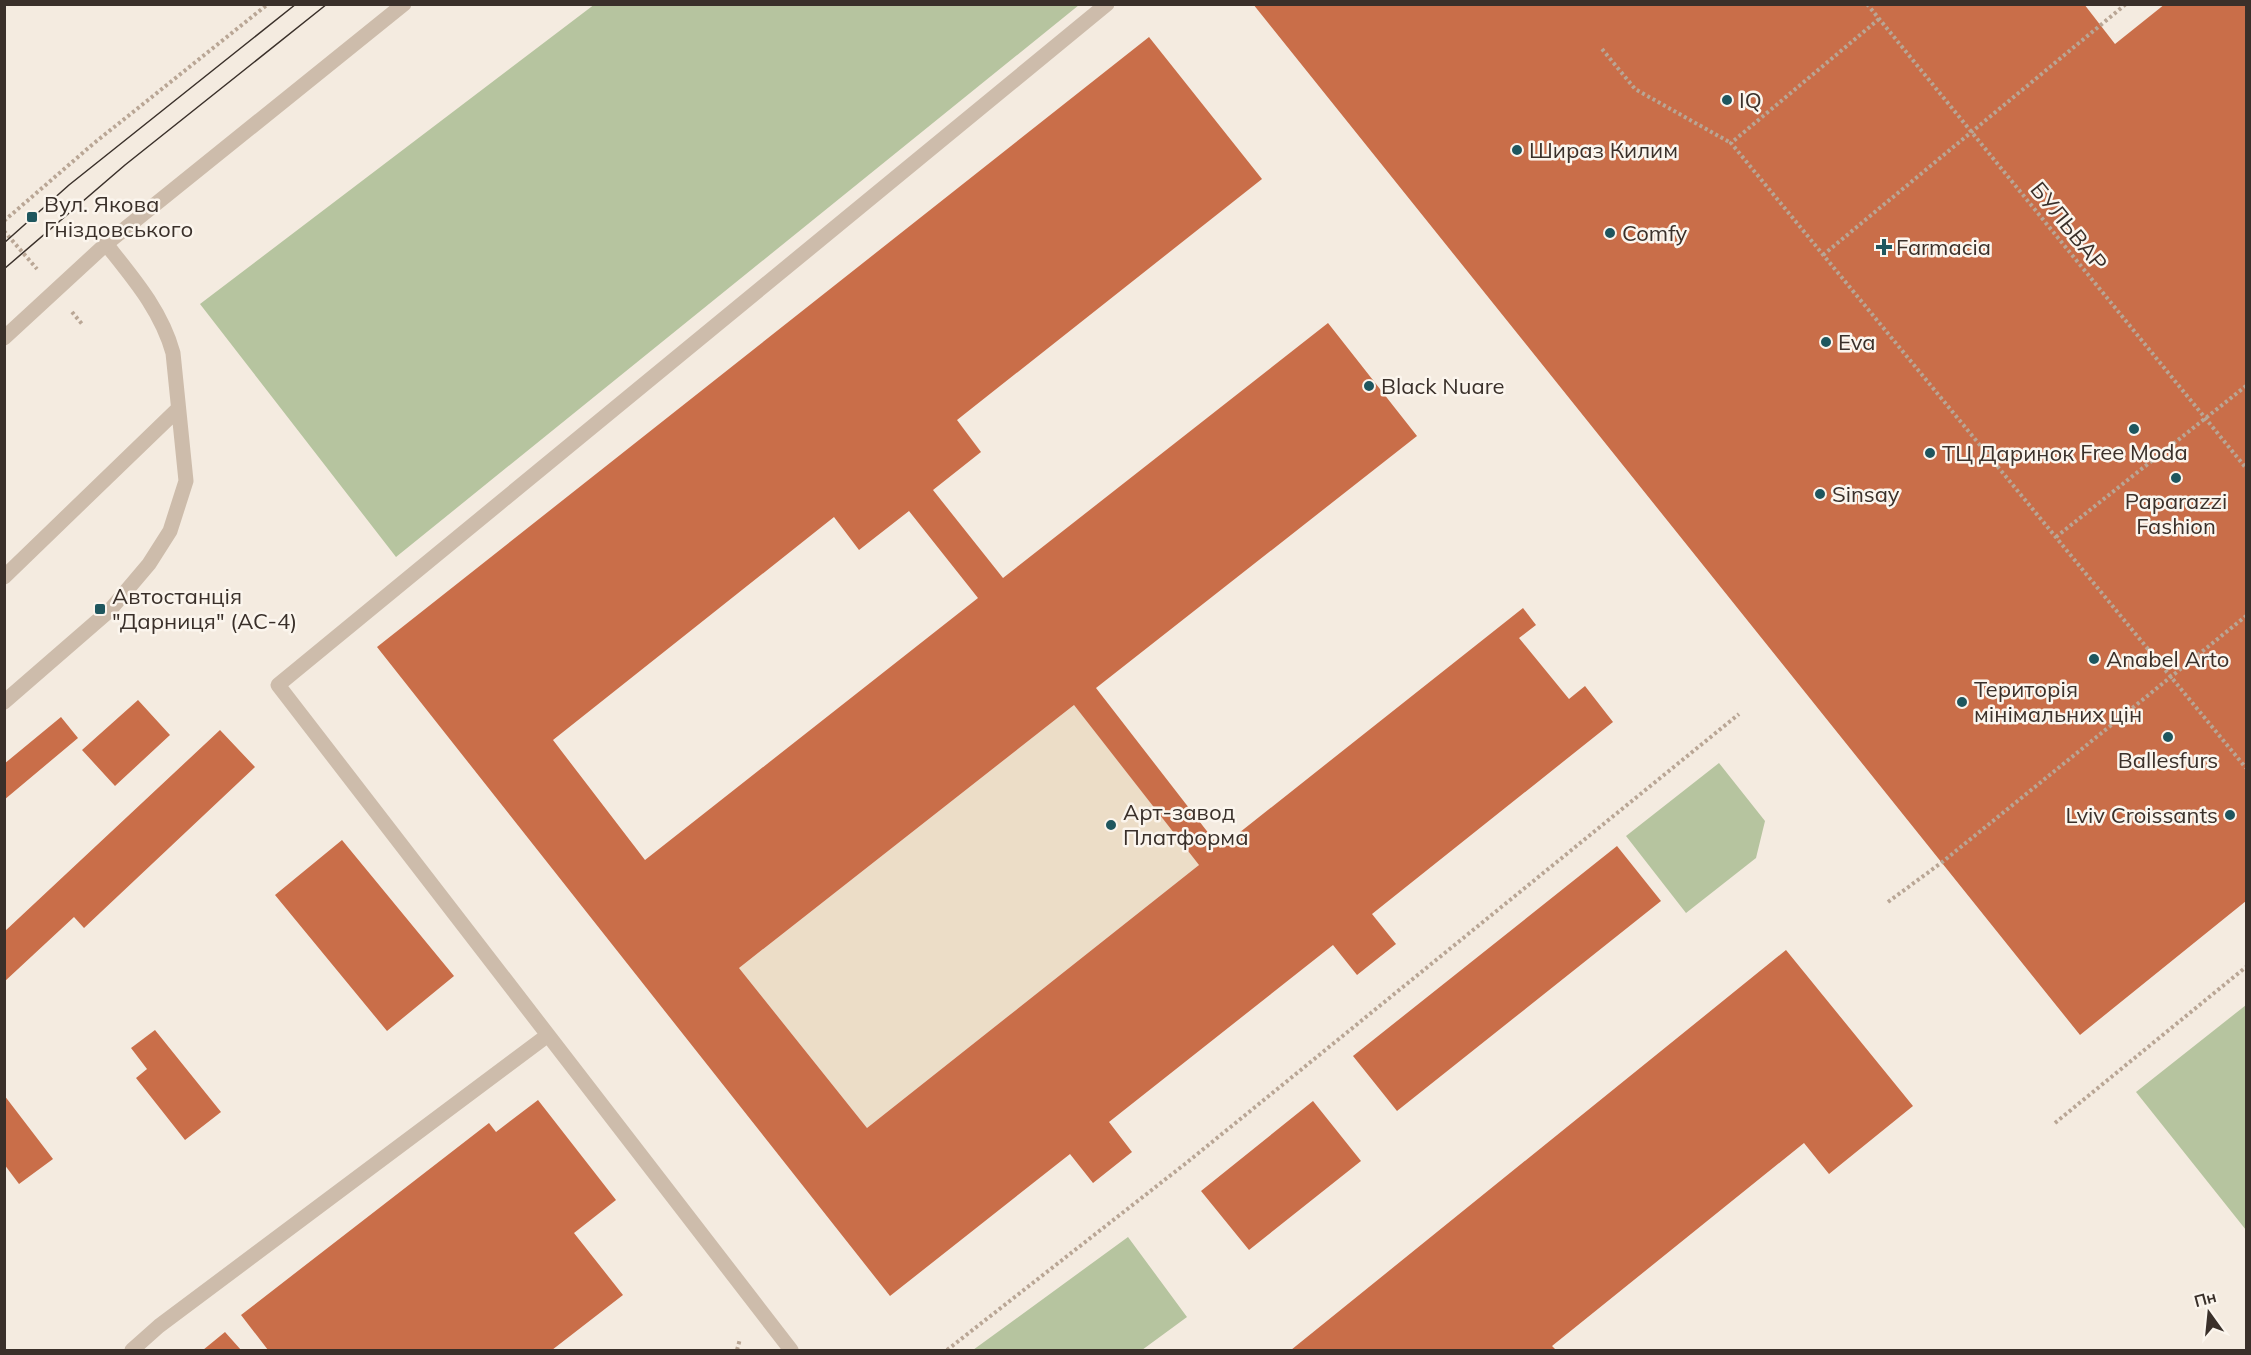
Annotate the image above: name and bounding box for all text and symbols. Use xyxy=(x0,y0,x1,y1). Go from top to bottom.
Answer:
place label: IQ xyxy=(1739,86,1762,114)
marker: IQ xyxy=(1720,93,1734,107)
place label: Шираз Килим xyxy=(1529,136,1678,164)
marker: Шираз Килим xyxy=(1510,143,1524,157)
street label: БУЛЬВАР xyxy=(2025,176,2113,276)
place label: Вул. Якова Гніздовського xyxy=(44,190,193,243)
marker: Вул. Якова Гніздовського xyxy=(25,210,39,224)
place label: Comfy xyxy=(1622,219,1687,247)
marker: Comfy xyxy=(1603,226,1617,240)
place label: Farmacia xyxy=(1896,233,1991,261)
marker: Farmacia xyxy=(1877,240,1891,254)
place label: Eva xyxy=(1838,328,1875,356)
marker: Eva xyxy=(1819,335,1833,349)
place label: Black Nuare xyxy=(1381,372,1505,400)
marker: Black Nuare xyxy=(1362,379,1376,393)
marker: Free Moda xyxy=(2127,422,2141,436)
place label: Free Moda xyxy=(2080,438,2188,466)
place label: ТЦ Даринок xyxy=(1942,439,2074,467)
marker: ТЦ Даринок xyxy=(1923,446,1937,460)
marker: Paparazzi Fashion xyxy=(2169,471,2183,485)
place label: Sinsay xyxy=(1832,480,1900,508)
marker: Sinsay xyxy=(1813,487,1827,501)
place label: Paparazzi Fashion xyxy=(2125,487,2227,540)
place label: Автостанція "Дарниця" (АС-4) xyxy=(112,582,297,635)
marker: Автостанція "Дарниця" (АС-4) xyxy=(93,602,107,616)
place label: Anabel Arto xyxy=(2106,645,2229,673)
marker: Anabel Arto xyxy=(2087,652,2101,666)
place label: Територія мінімальних цін xyxy=(1974,675,2142,728)
marker: Територія мінімальних цін xyxy=(1955,695,1969,709)
marker: Ballesfurs xyxy=(2161,730,2175,744)
place label: Ballesfurs xyxy=(2118,746,2218,774)
place label: Арт-завод Платформа xyxy=(1123,798,1249,851)
place label: Lviv Croissants xyxy=(2065,801,2218,829)
marker: Lviv Croissants xyxy=(2223,808,2237,822)
marker: Арт-завод Платформа xyxy=(1104,818,1118,832)
north arrow xyxy=(2179,1283,2239,1343)
text: Пн xyxy=(2192,1286,2218,1311)

